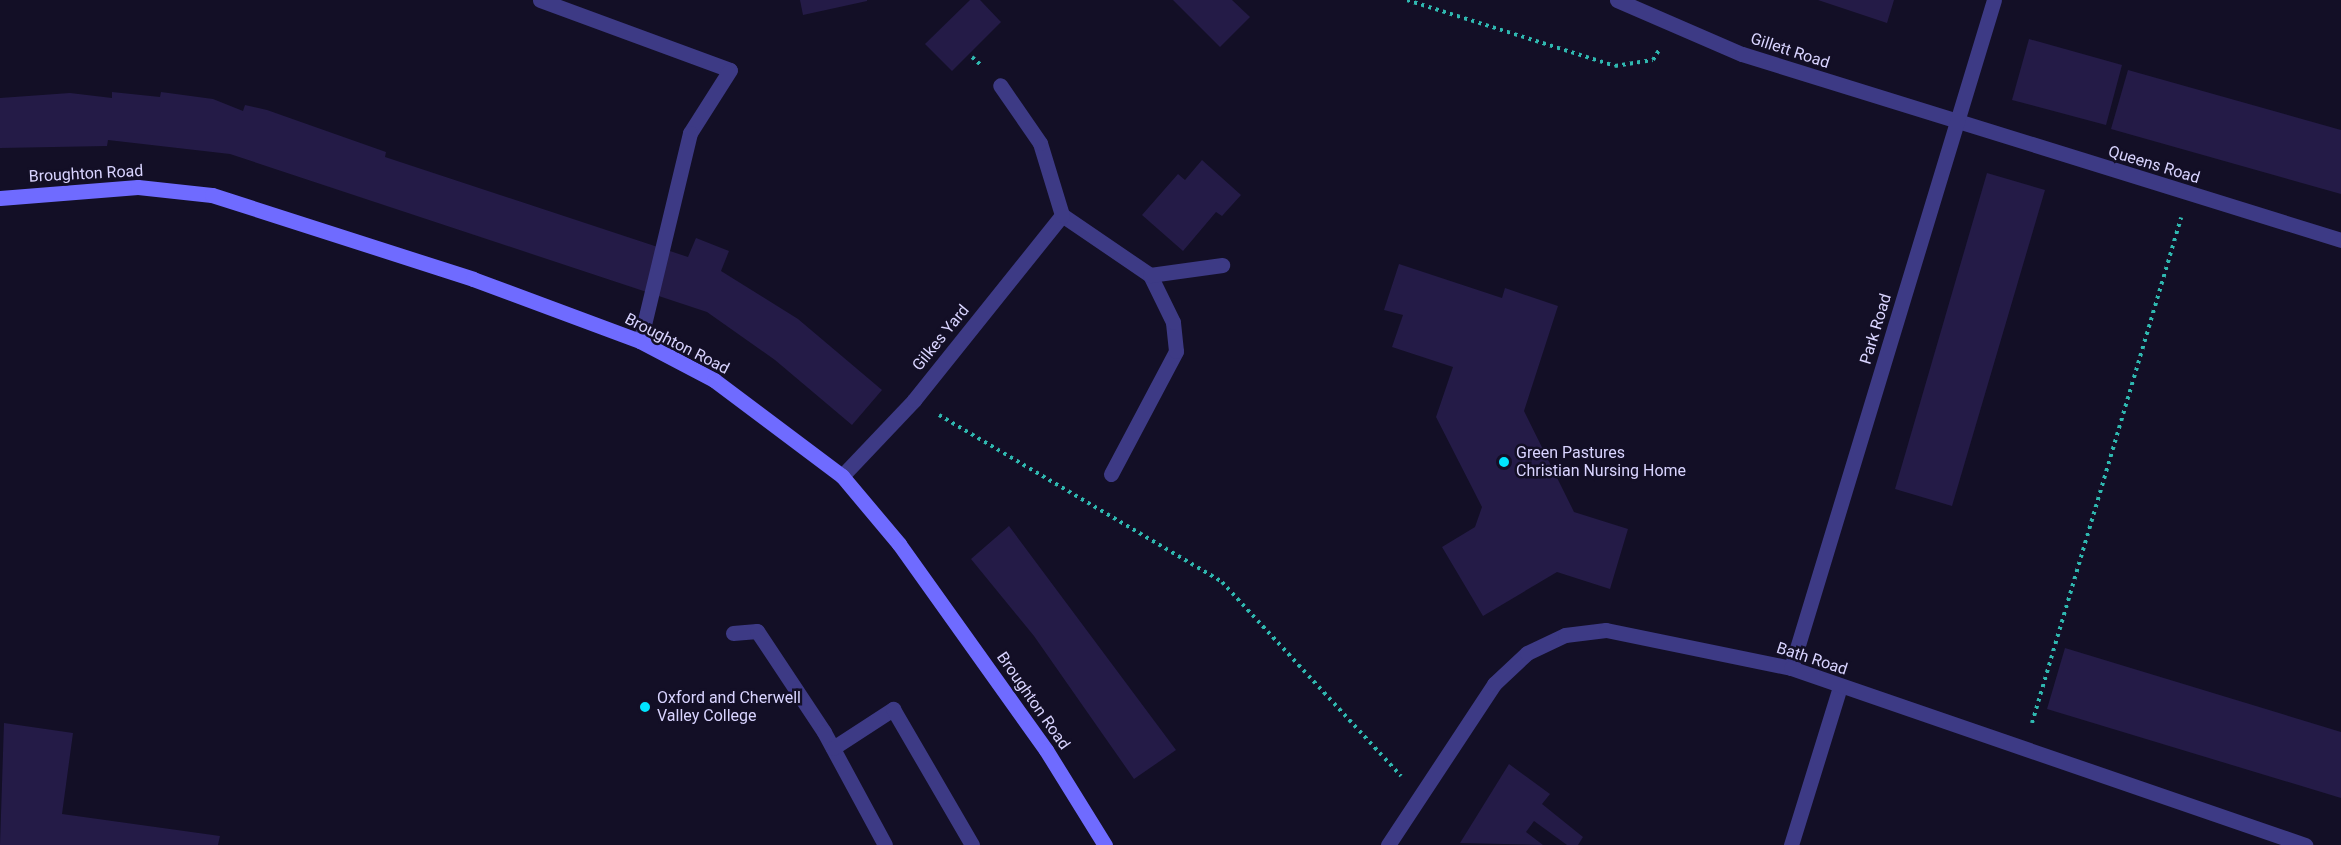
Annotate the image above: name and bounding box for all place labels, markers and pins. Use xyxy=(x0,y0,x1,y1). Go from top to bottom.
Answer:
place label: Green Pastures Christian Nursing Home xyxy=(1516,443,1686,481)
marker: Green Pastures Christian Nursing Home xyxy=(1497,455,1511,469)
place label: Oxford and Cherwell Valley College xyxy=(657,688,801,726)
marker: Oxford and Cherwell Valley College xyxy=(638,700,652,714)

